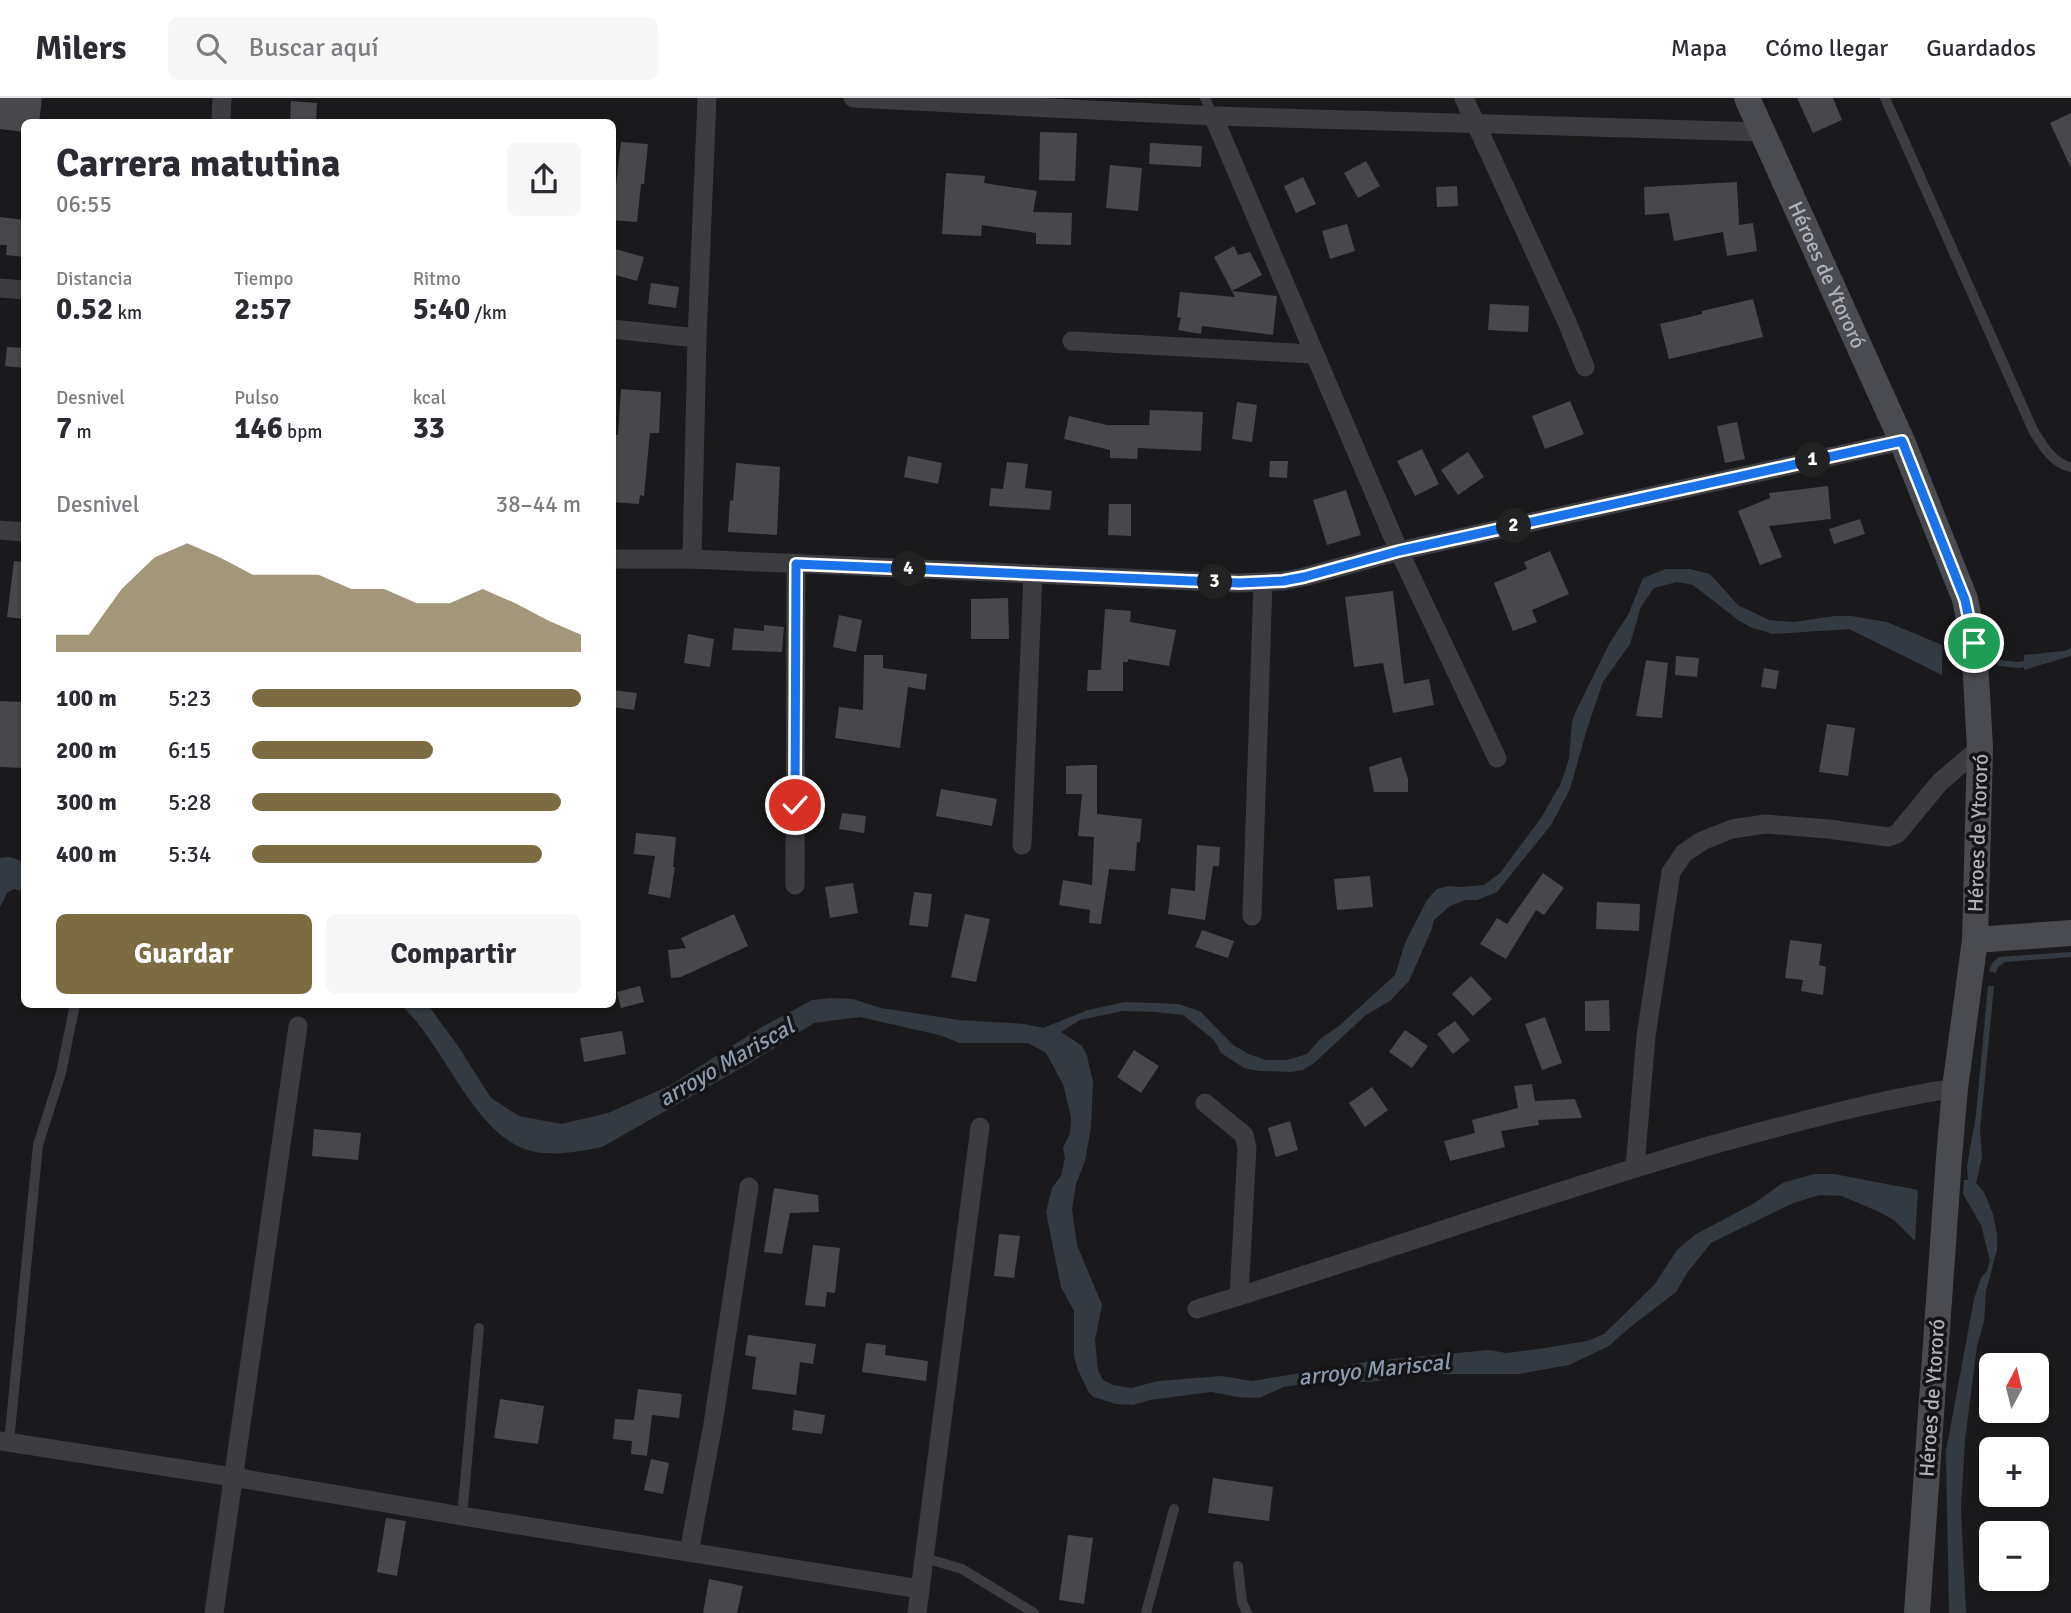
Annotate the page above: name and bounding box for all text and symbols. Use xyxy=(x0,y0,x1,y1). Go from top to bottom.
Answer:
search box xyxy=(168,17,658,80)
text: Milers xyxy=(35,28,126,69)
icon: search xyxy=(192,29,230,67)
text: Buscar aquí xyxy=(248,32,379,64)
text: Mapa xyxy=(1671,33,1727,63)
text: Cómo llegar xyxy=(1765,33,1888,63)
text: Guardados xyxy=(1926,33,2036,63)
text: Carrera matutina xyxy=(56,140,341,187)
button: share xyxy=(507,142,581,216)
text: 06:55 xyxy=(56,190,112,219)
street label: Héroes de Ytororó xyxy=(1782,197,1871,352)
text: Distancia xyxy=(56,267,132,291)
text: Tiempo xyxy=(234,267,293,291)
text: Ritmo xyxy=(413,267,461,291)
text: 0.52 xyxy=(56,291,113,328)
text: 2:57 xyxy=(234,291,292,328)
text: 5:40 xyxy=(413,291,470,328)
text: km xyxy=(113,301,142,325)
text: /km xyxy=(470,301,507,325)
text: Desnivel xyxy=(56,386,125,410)
text: Pulso xyxy=(234,386,279,410)
text: kcal xyxy=(413,386,446,410)
text: 7 xyxy=(56,410,72,447)
text: 146 xyxy=(234,410,283,447)
text: 33 xyxy=(413,410,445,447)
text: m xyxy=(72,420,92,444)
text: bpm xyxy=(283,420,322,444)
pin: 1 xyxy=(1796,442,1830,478)
text: 1 xyxy=(1807,447,1818,471)
text: Desnivel xyxy=(56,490,139,519)
text: 38–44 m xyxy=(496,490,581,519)
pin: 2 xyxy=(1496,508,1532,544)
text: 2 xyxy=(1508,513,1519,537)
pin: 4 xyxy=(892,552,926,587)
text: 4 xyxy=(903,556,914,580)
pin: 3 xyxy=(1198,564,1232,600)
text: 3 xyxy=(1209,569,1220,593)
pin xyxy=(1944,613,2004,673)
icon: arrive xyxy=(1955,624,1993,662)
text: 100 m xyxy=(56,684,117,713)
text: 5:23 xyxy=(168,684,211,713)
text: 200 m xyxy=(56,736,117,765)
text: 6:15 xyxy=(168,736,211,765)
street label: Héroes de Ytororó xyxy=(1962,753,1994,913)
pin xyxy=(765,775,825,835)
icon: check xyxy=(776,786,814,824)
text: 300 m xyxy=(56,788,117,817)
text: 5:28 xyxy=(168,788,211,817)
text: 400 m xyxy=(56,840,117,869)
text: 5:34 xyxy=(168,840,211,869)
button: Guardar xyxy=(56,914,312,994)
button: Compartir xyxy=(326,914,581,994)
water label: arroyo Mariscal xyxy=(653,1011,801,1113)
street label: Héroes de Ytororó xyxy=(1914,1318,1950,1478)
water label: arroyo Mariscal xyxy=(1297,1347,1453,1392)
north arrow xyxy=(1979,1353,2049,1423)
map controls xyxy=(1979,1353,2049,1591)
button: + xyxy=(1979,1437,2049,1507)
button: − xyxy=(1979,1521,2049,1591)

